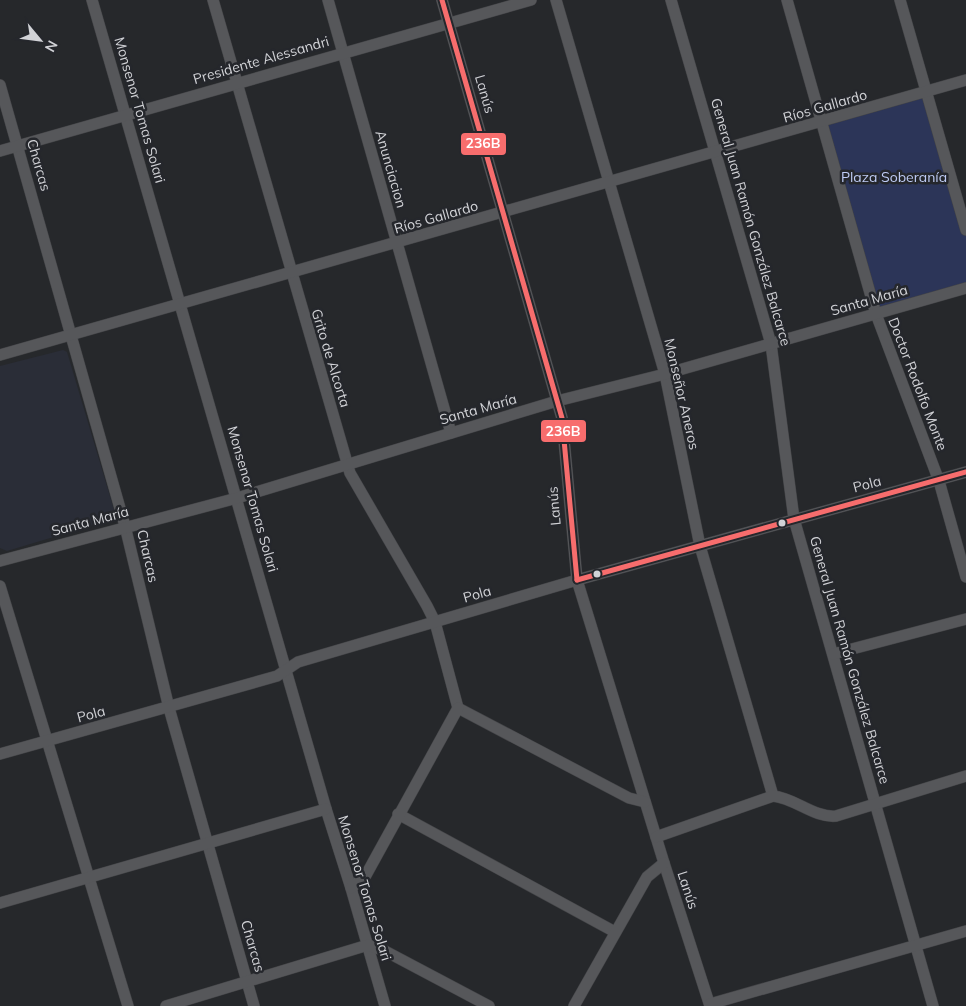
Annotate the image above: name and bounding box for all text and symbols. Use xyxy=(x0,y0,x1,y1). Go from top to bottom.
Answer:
north arrow xyxy=(15,15,65,65)
street label: Presidente Alessandri xyxy=(191,32,331,88)
street label: Monsenor Tomas Solari xyxy=(111,35,169,185)
text: N xyxy=(41,37,62,55)
street label: Lanús xyxy=(471,73,499,115)
street label: Ríos Gallardo xyxy=(781,85,869,127)
street label: General Juan Ramón González Balcarce xyxy=(707,96,795,348)
street label: Anunciacion xyxy=(371,128,411,210)
line badge: 236B xyxy=(460,132,507,156)
text: 236B xyxy=(466,134,501,152)
street label: Charcas xyxy=(23,137,55,193)
park label: Plaza Soberanía xyxy=(841,168,947,186)
street label: Ríos Gallardo xyxy=(392,196,480,238)
street label: Santa María xyxy=(828,280,910,320)
street label: Grito de Alcorta xyxy=(307,307,355,409)
street label: Doctor Rodolfo Monte xyxy=(884,315,952,453)
street label: Monseñor Aneros xyxy=(660,337,704,451)
street label: Santa María xyxy=(437,389,519,429)
line badge: 236B xyxy=(540,419,587,443)
text: 236B xyxy=(546,422,581,440)
street label: Monsenor Tomas Solari xyxy=(224,424,282,574)
street label: Pola xyxy=(851,472,883,496)
street label: Lanús xyxy=(543,486,565,526)
street label: Santa María xyxy=(49,502,131,540)
unlabelled marker xyxy=(777,518,787,528)
street label: Charcas xyxy=(133,528,163,584)
street label: General Juan Ramón González Balcarce xyxy=(806,534,894,786)
unlabelled marker xyxy=(592,569,602,579)
street label: Pola xyxy=(461,581,493,607)
street label: Pola xyxy=(75,702,107,726)
street label: Monsenor Tomas Solari xyxy=(334,813,396,963)
street label: Lanús xyxy=(673,869,703,911)
street label: Charcas xyxy=(237,918,269,974)

